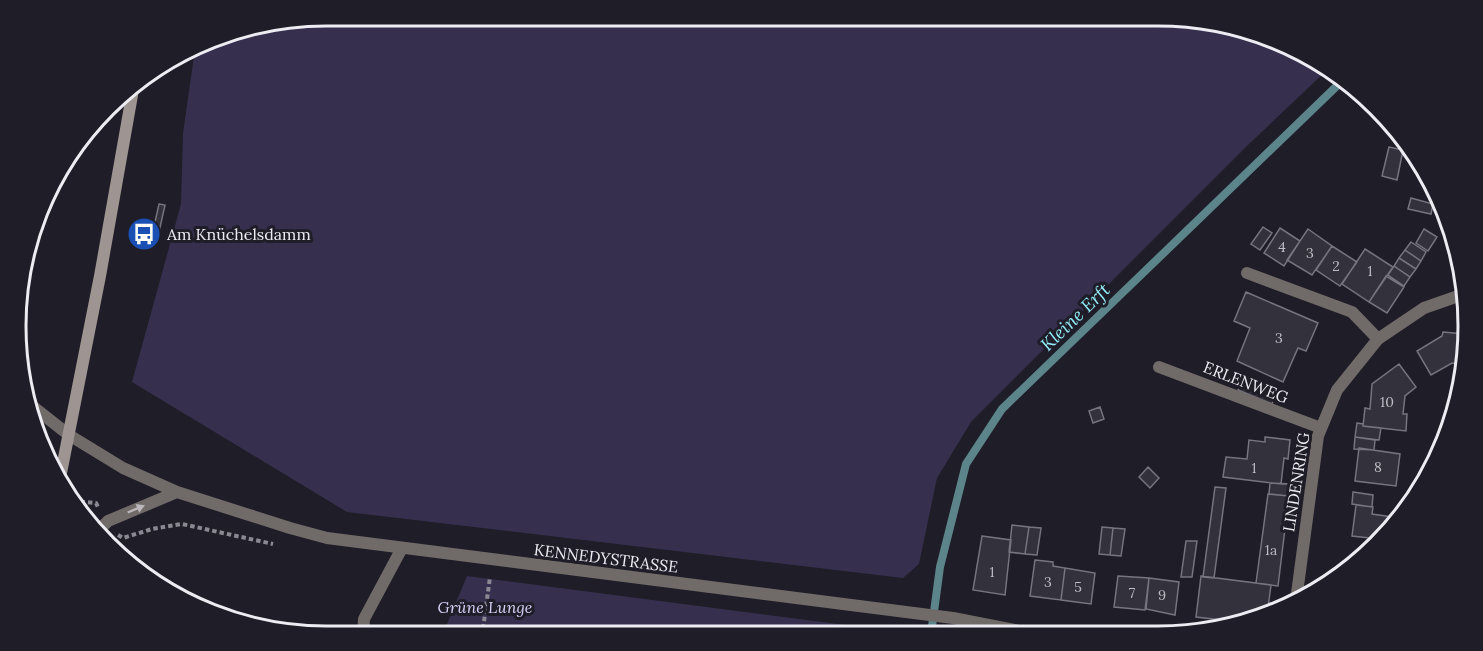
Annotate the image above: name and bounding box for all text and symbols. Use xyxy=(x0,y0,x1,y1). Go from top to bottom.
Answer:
bus stop icon: Am Knüchelsdamm xyxy=(126,216,162,252)
place label: Am Knüchelsdamm xyxy=(166,224,311,244)
house number: 4 xyxy=(1278,238,1286,256)
house number: 3 xyxy=(1306,244,1314,262)
house number: 2 xyxy=(1332,257,1340,275)
house number: 1 xyxy=(1367,262,1373,280)
water label: Kleine Erft xyxy=(1036,278,1115,356)
house number: 3 xyxy=(1275,329,1283,347)
street label: ERLENWEG xyxy=(1201,357,1291,407)
house number: 10 xyxy=(1380,393,1394,411)
street label: LINDENRING xyxy=(1278,431,1314,533)
house number: 8 xyxy=(1374,458,1382,476)
house number: 1 xyxy=(1251,459,1257,477)
one-way arrow xyxy=(127,504,145,513)
street label: KENNEDYSTRASSE xyxy=(533,539,679,577)
house number: 1a xyxy=(1265,541,1277,559)
house number: 1 xyxy=(989,563,995,581)
house number: 3 xyxy=(1044,573,1052,591)
house number: 5 xyxy=(1074,578,1082,596)
house number: 7 xyxy=(1129,584,1136,602)
house number: 9 xyxy=(1158,586,1166,604)
park label: Grüne Lunge xyxy=(438,597,533,617)

